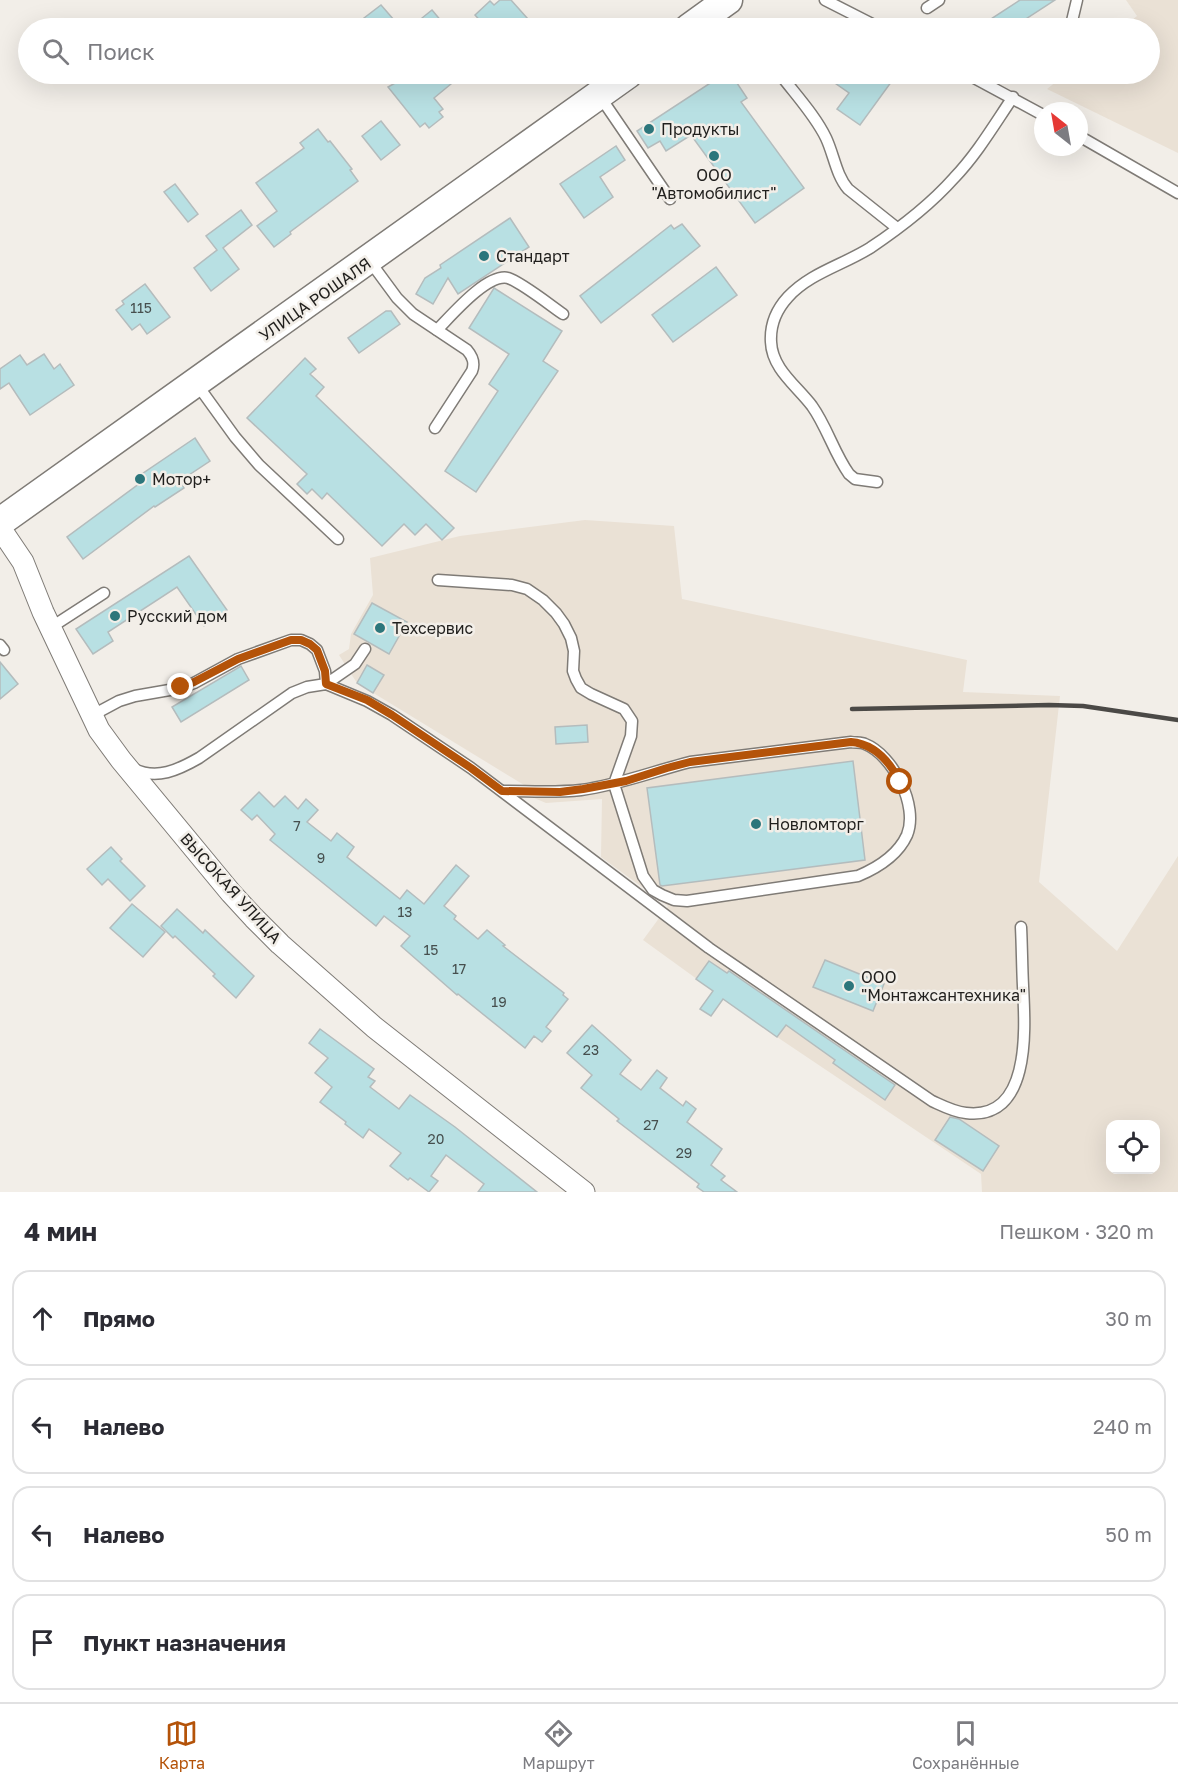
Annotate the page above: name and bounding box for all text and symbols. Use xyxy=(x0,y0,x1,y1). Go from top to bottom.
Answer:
search box xyxy=(18,18,1160,84)
icon: search xyxy=(39,35,72,68)
text: Поиск xyxy=(87,38,155,65)
north arrow xyxy=(1034,102,1088,156)
place label: Продукты xyxy=(661,119,739,139)
marker: Продукты xyxy=(642,122,656,136)
marker: ООО "Автомобилист" xyxy=(707,149,721,163)
place label: ООО "Автомобилист" xyxy=(652,165,776,203)
place label: Стандарт xyxy=(496,246,570,266)
marker: Стандарт xyxy=(477,249,491,263)
street label: УЛИЦА РОШАЛЯ xyxy=(255,253,375,345)
house number: 115 xyxy=(130,299,152,316)
place label: Мотор+ xyxy=(152,469,211,489)
marker: Мотор+ xyxy=(133,472,147,486)
place label: Русский дом xyxy=(127,606,227,626)
marker: Русский дом xyxy=(108,609,122,623)
place label: Техсервис xyxy=(392,618,474,638)
marker: Техсервис xyxy=(373,621,387,635)
route end xyxy=(167,673,193,699)
route start xyxy=(886,768,912,794)
place label: Новломторг xyxy=(768,814,864,834)
house number: 7 xyxy=(293,817,301,834)
marker: Новломторг xyxy=(749,817,763,831)
street label: ВЫСОКАЯ УЛИЦА xyxy=(176,829,286,948)
house number: 9 xyxy=(317,849,325,866)
house number: 13 xyxy=(398,903,412,920)
house number: 15 xyxy=(424,941,438,958)
house number: 17 xyxy=(452,960,466,977)
place label: ООО "Монтажсантехника" xyxy=(861,967,1026,1005)
marker: ООО "Монтажсантехника" xyxy=(842,979,856,993)
house number: 19 xyxy=(491,993,507,1010)
house number: 23 xyxy=(583,1041,599,1058)
house number: 27 xyxy=(643,1116,659,1133)
map controls xyxy=(1106,1120,1160,1174)
button: locate xyxy=(1106,1120,1160,1174)
house number: 20 xyxy=(428,1130,444,1147)
house number: 29 xyxy=(676,1144,692,1161)
text: 4 мин xyxy=(24,1216,97,1247)
text: Пешком · 320 m xyxy=(999,1219,1154,1243)
icon: ahead xyxy=(26,1302,59,1335)
text: Прямо xyxy=(83,1305,155,1332)
text: 30 m xyxy=(1105,1306,1152,1330)
icon: left xyxy=(26,1410,59,1443)
text: Налево xyxy=(83,1413,165,1440)
text: 240 m xyxy=(1093,1414,1152,1438)
icon: left xyxy=(26,1518,59,1551)
text: Налево xyxy=(83,1521,165,1548)
text: 50 m xyxy=(1105,1522,1152,1546)
icon: arrive xyxy=(26,1626,59,1659)
text: Пункт назначения xyxy=(83,1629,286,1656)
tab: Карта xyxy=(159,1717,205,1773)
tab: Маршрут xyxy=(522,1717,595,1773)
tab: Сохранённые xyxy=(912,1717,1019,1773)

